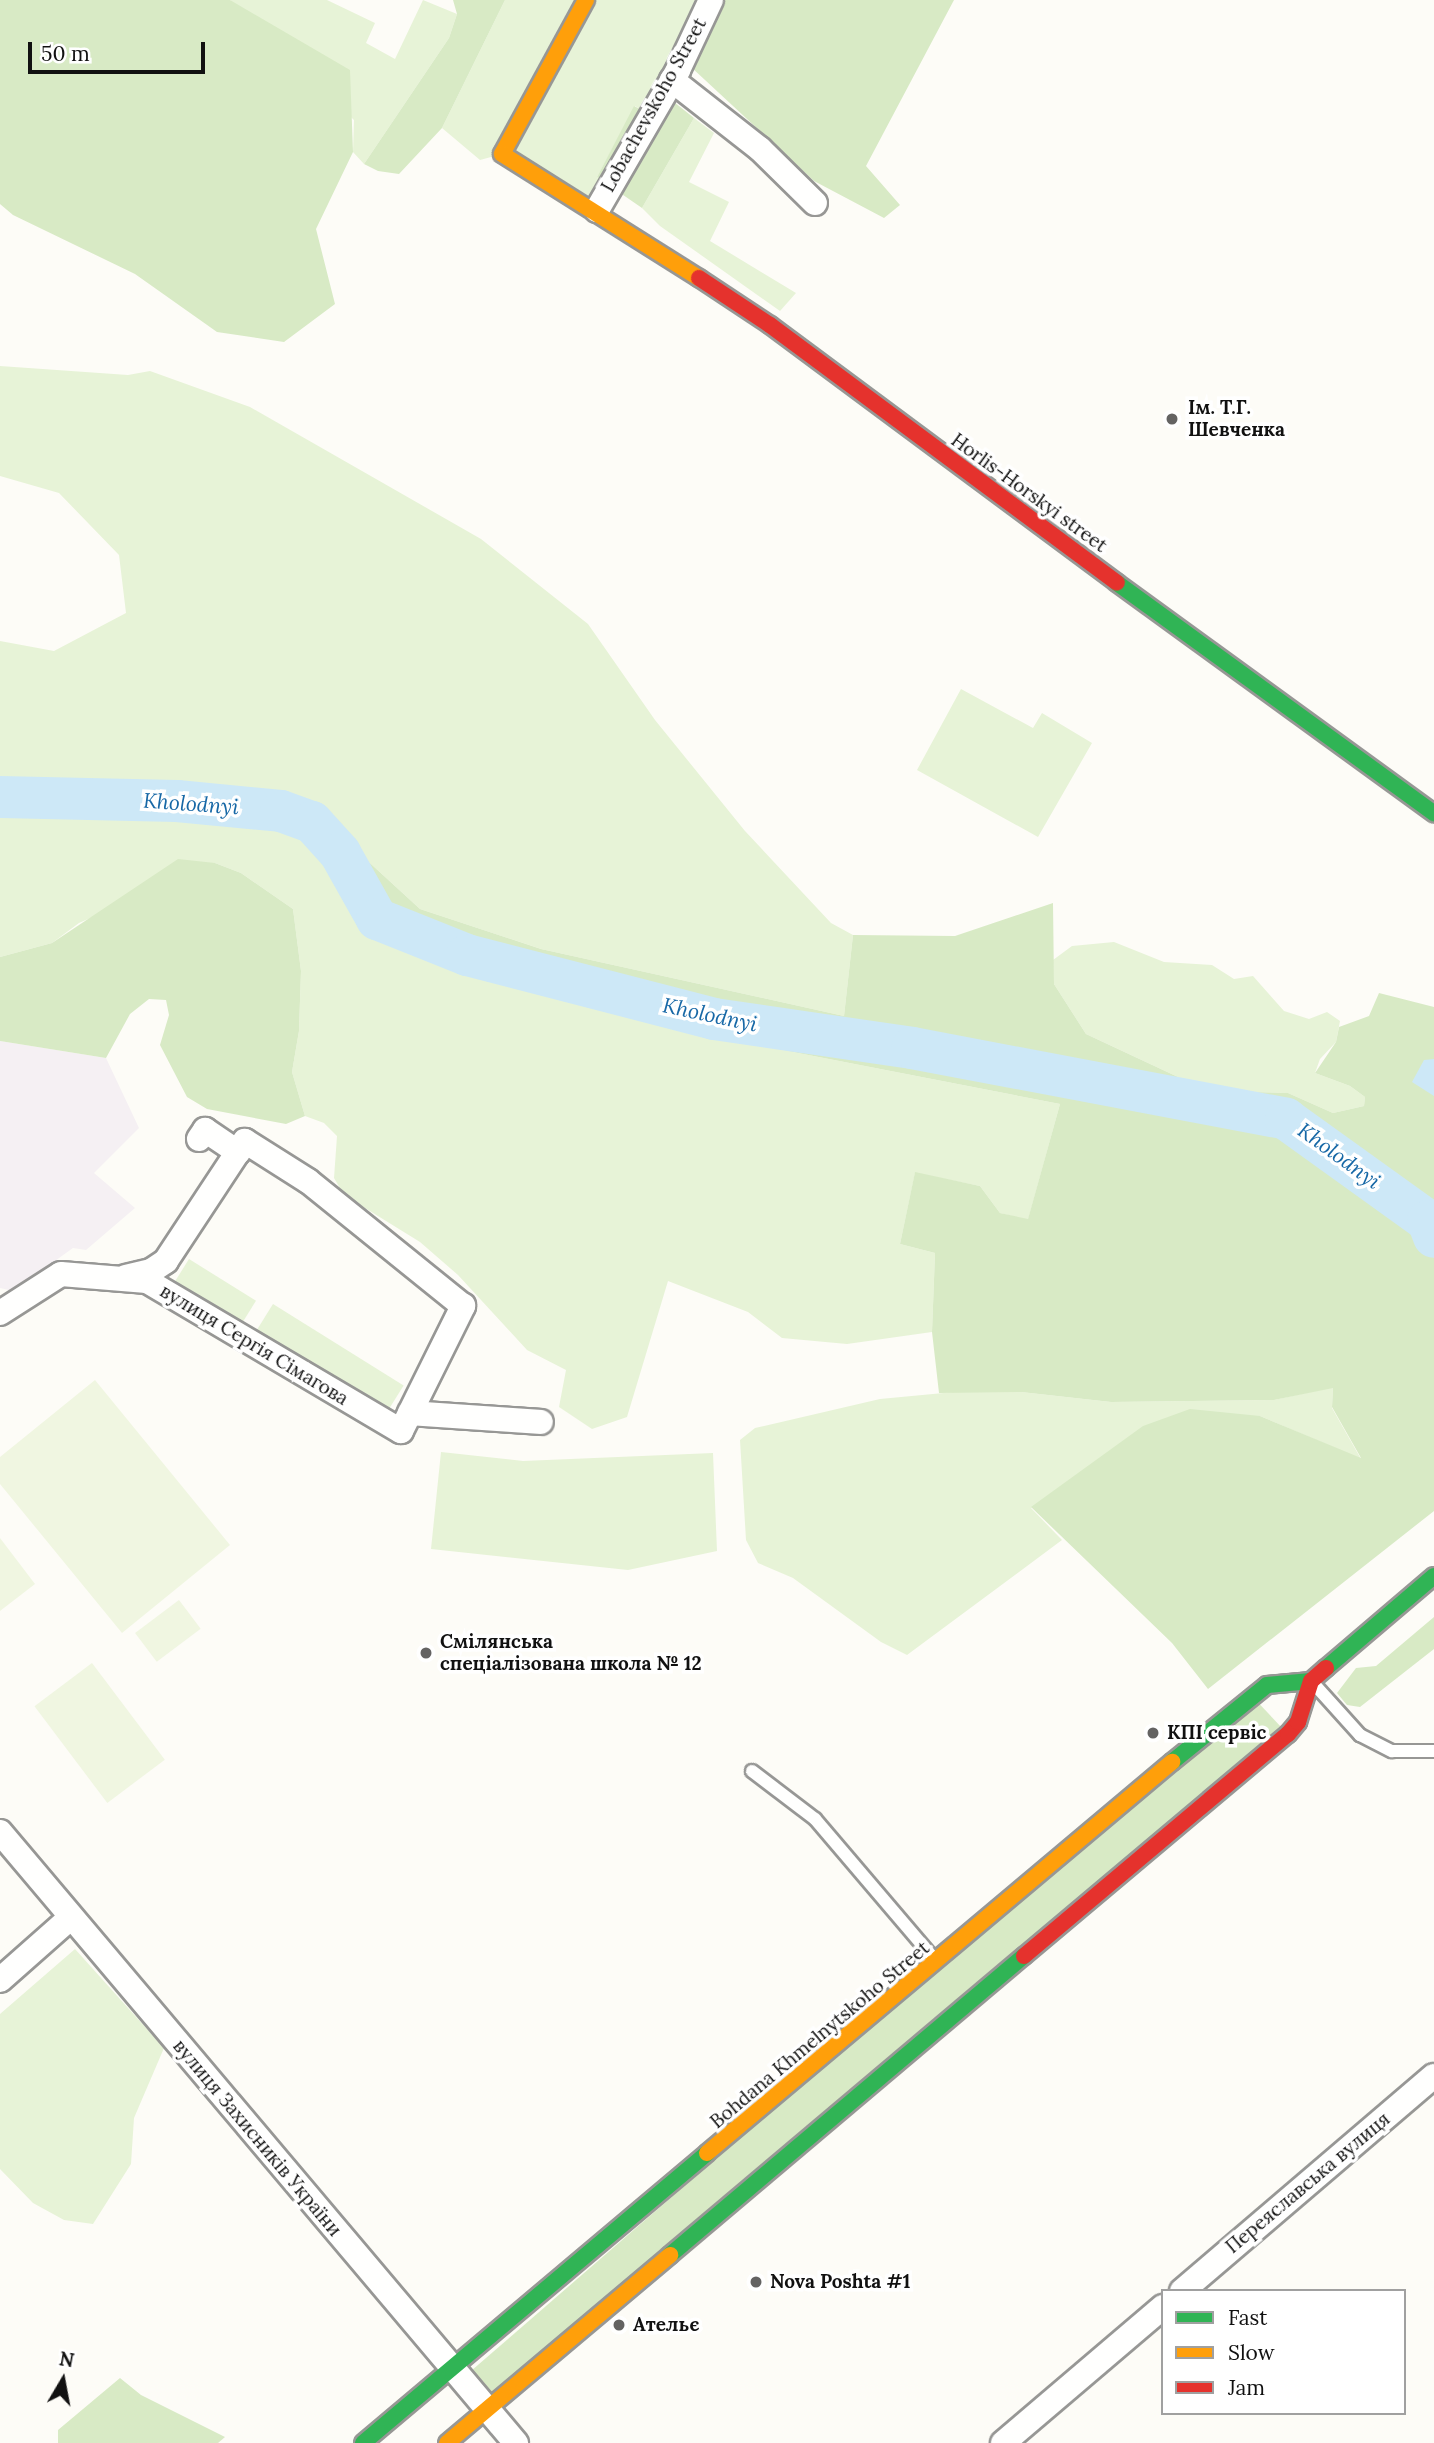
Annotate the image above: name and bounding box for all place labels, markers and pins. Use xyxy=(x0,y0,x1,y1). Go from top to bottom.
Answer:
place label: Ім. Т.Г. Шевченка xyxy=(1188,397,1285,441)
marker: Ім. Т.Г. Шевченка xyxy=(1162,409,1182,429)
place label: Смілянська спеціалізована школа № 12 xyxy=(440,1631,702,1675)
marker: Смілянська спеціалізована школа № 12 xyxy=(418,1645,434,1661)
place label: КПІ сервіс xyxy=(1167,1722,1266,1744)
marker: КПІ сервіс xyxy=(1145,1725,1161,1741)
place label: Nova Poshta #1 xyxy=(770,2271,910,2293)
marker: Nova Poshta #1 xyxy=(748,2274,764,2290)
place label: Ательє xyxy=(633,2314,699,2336)
marker: Ательє xyxy=(611,2317,627,2333)

